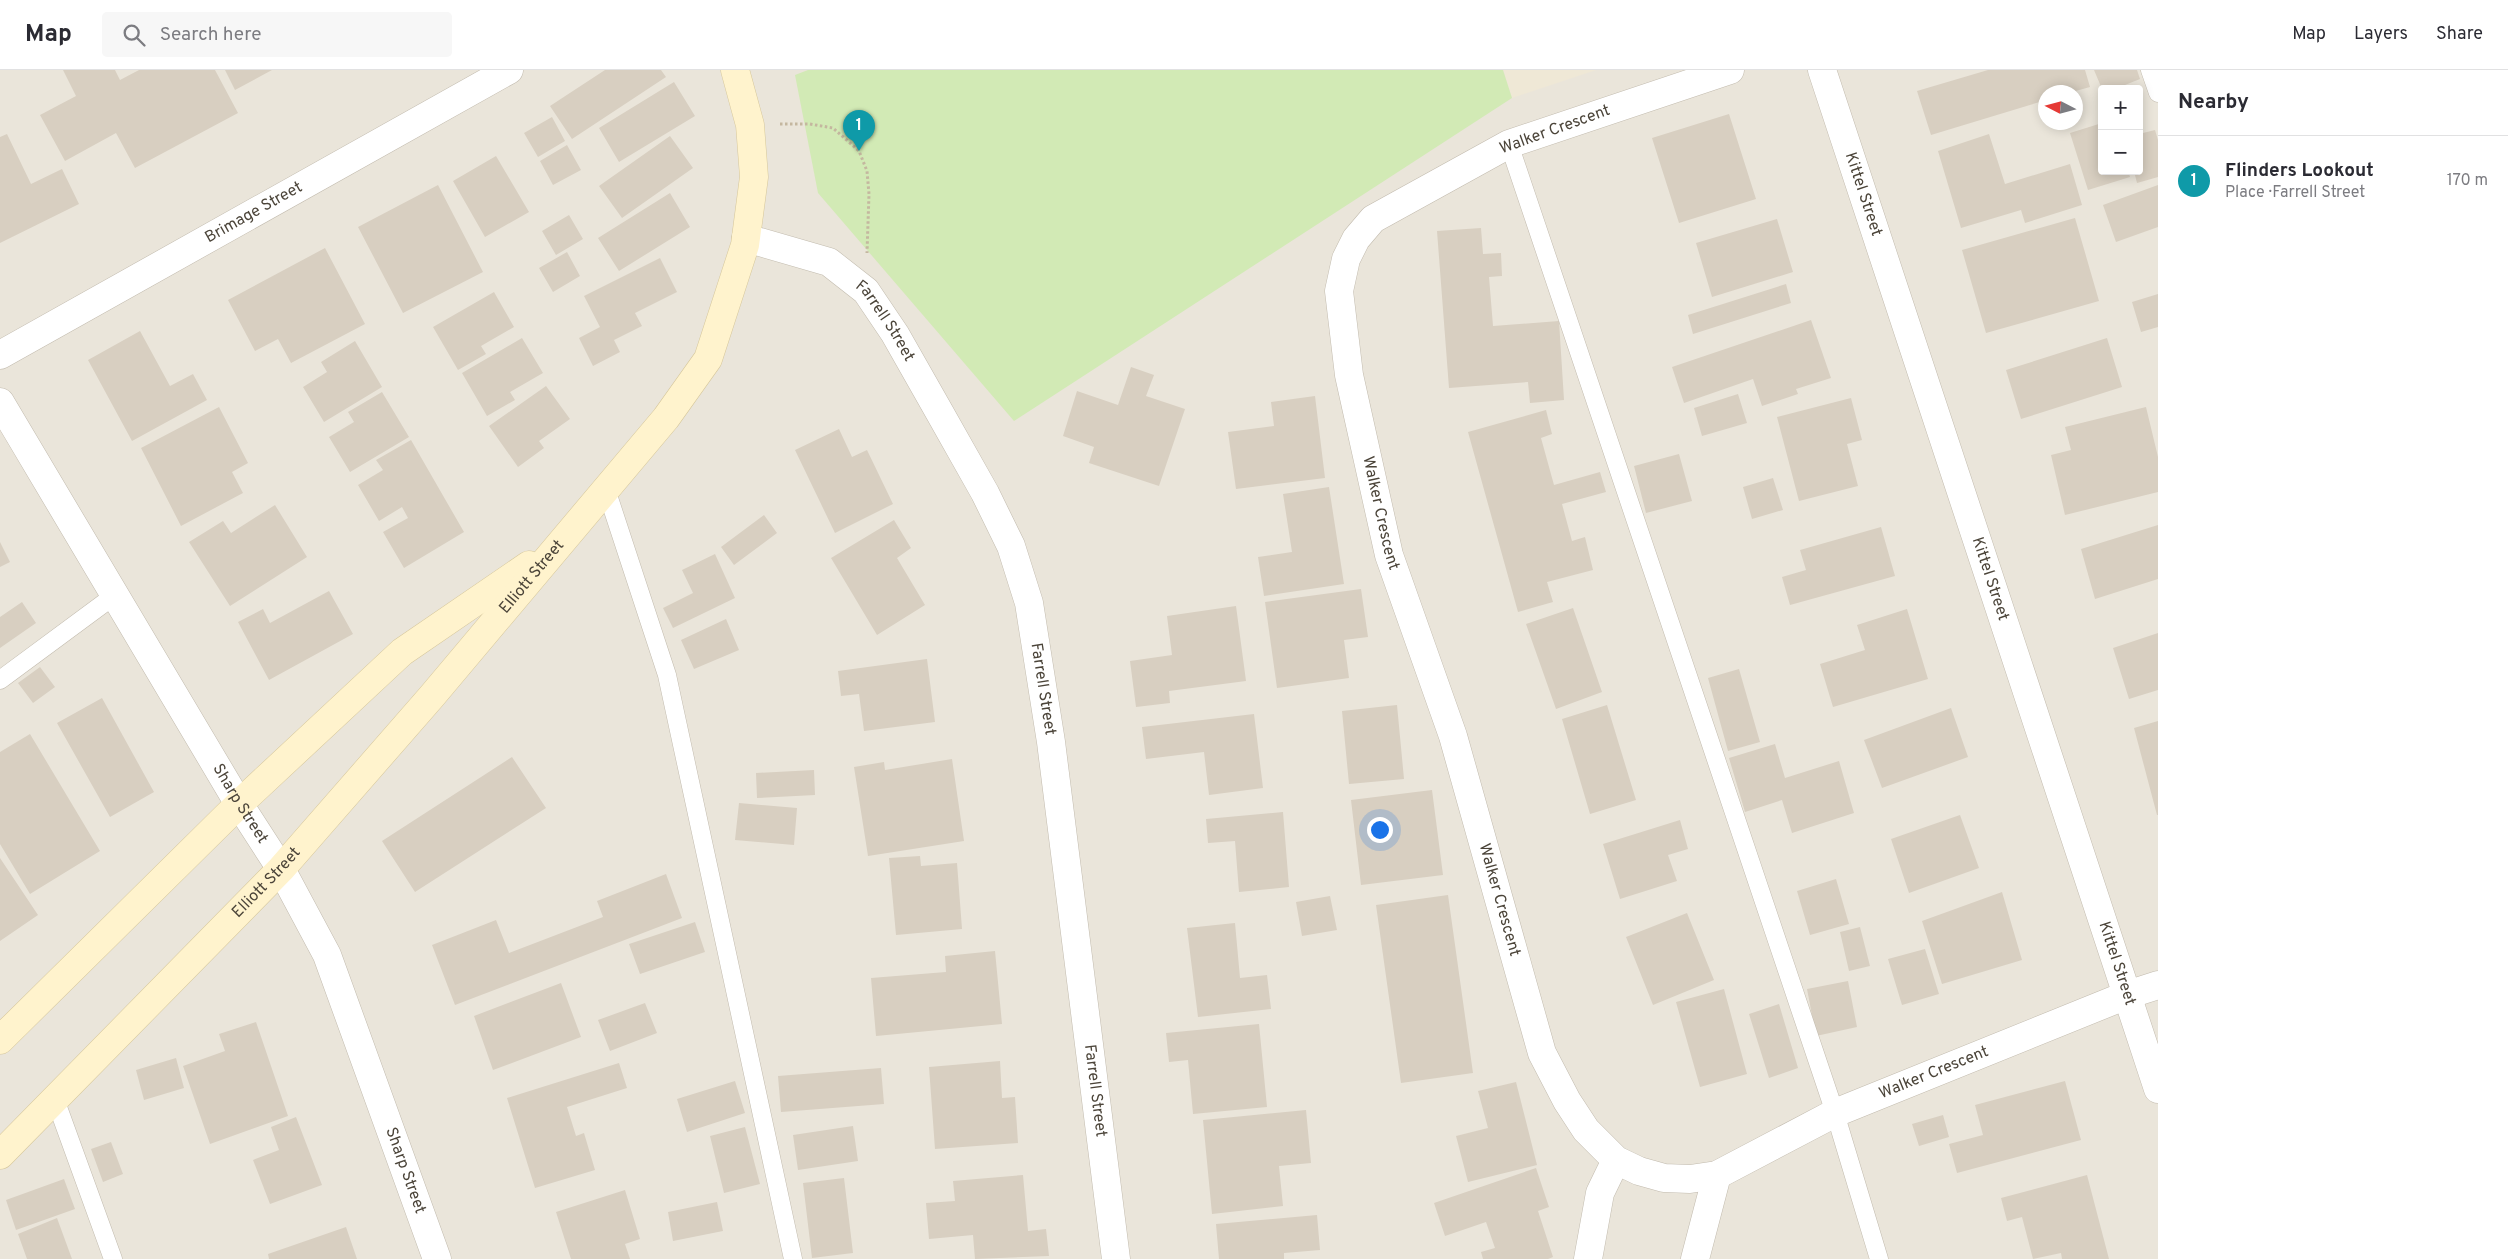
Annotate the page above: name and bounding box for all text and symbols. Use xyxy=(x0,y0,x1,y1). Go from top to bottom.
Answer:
search box xyxy=(102,12,452,57)
text: Map xyxy=(25,20,72,50)
icon: search xyxy=(120,21,148,49)
text: Search here xyxy=(160,23,261,47)
text: Map xyxy=(2292,23,2326,46)
text: Layers xyxy=(2354,23,2408,46)
text: Share xyxy=(2436,23,2483,46)
north arrow xyxy=(2038,85,2083,130)
map controls xyxy=(2098,85,2143,175)
button: + xyxy=(2098,85,2143,130)
text: Nearby xyxy=(2178,89,2249,116)
street label: Walker Crescent xyxy=(1497,101,1613,159)
pin: 1 xyxy=(843,110,875,151)
button: − xyxy=(2098,130,2143,175)
street label: Kittel Street xyxy=(1840,150,1886,239)
text: Flinders Lookout xyxy=(2225,159,2374,183)
text: 1 xyxy=(2191,171,2197,191)
text: 170 m xyxy=(2447,171,2488,191)
street label: Brimage Street xyxy=(202,178,306,248)
text: Place · Farrell Street xyxy=(2225,183,2365,203)
street label: Farrell Street xyxy=(851,276,919,365)
street label: Walker Crescent xyxy=(1357,454,1404,573)
street label: Kittel Street xyxy=(1967,535,2013,623)
street label: Elliott Street xyxy=(495,536,569,618)
street label: Farrell Street xyxy=(1025,642,1060,737)
street label: Sharp Street xyxy=(207,760,272,848)
your location xyxy=(1367,817,1393,843)
street label: Walker Crescent xyxy=(1474,841,1524,959)
street label: Elliott Street xyxy=(228,843,305,923)
street label: Kittel Street xyxy=(2094,919,2140,1008)
street label: Walker Crescent xyxy=(1876,1042,1992,1104)
street label: Farrell Street xyxy=(1079,1043,1111,1138)
street label: Sharp Street xyxy=(380,1125,430,1217)

